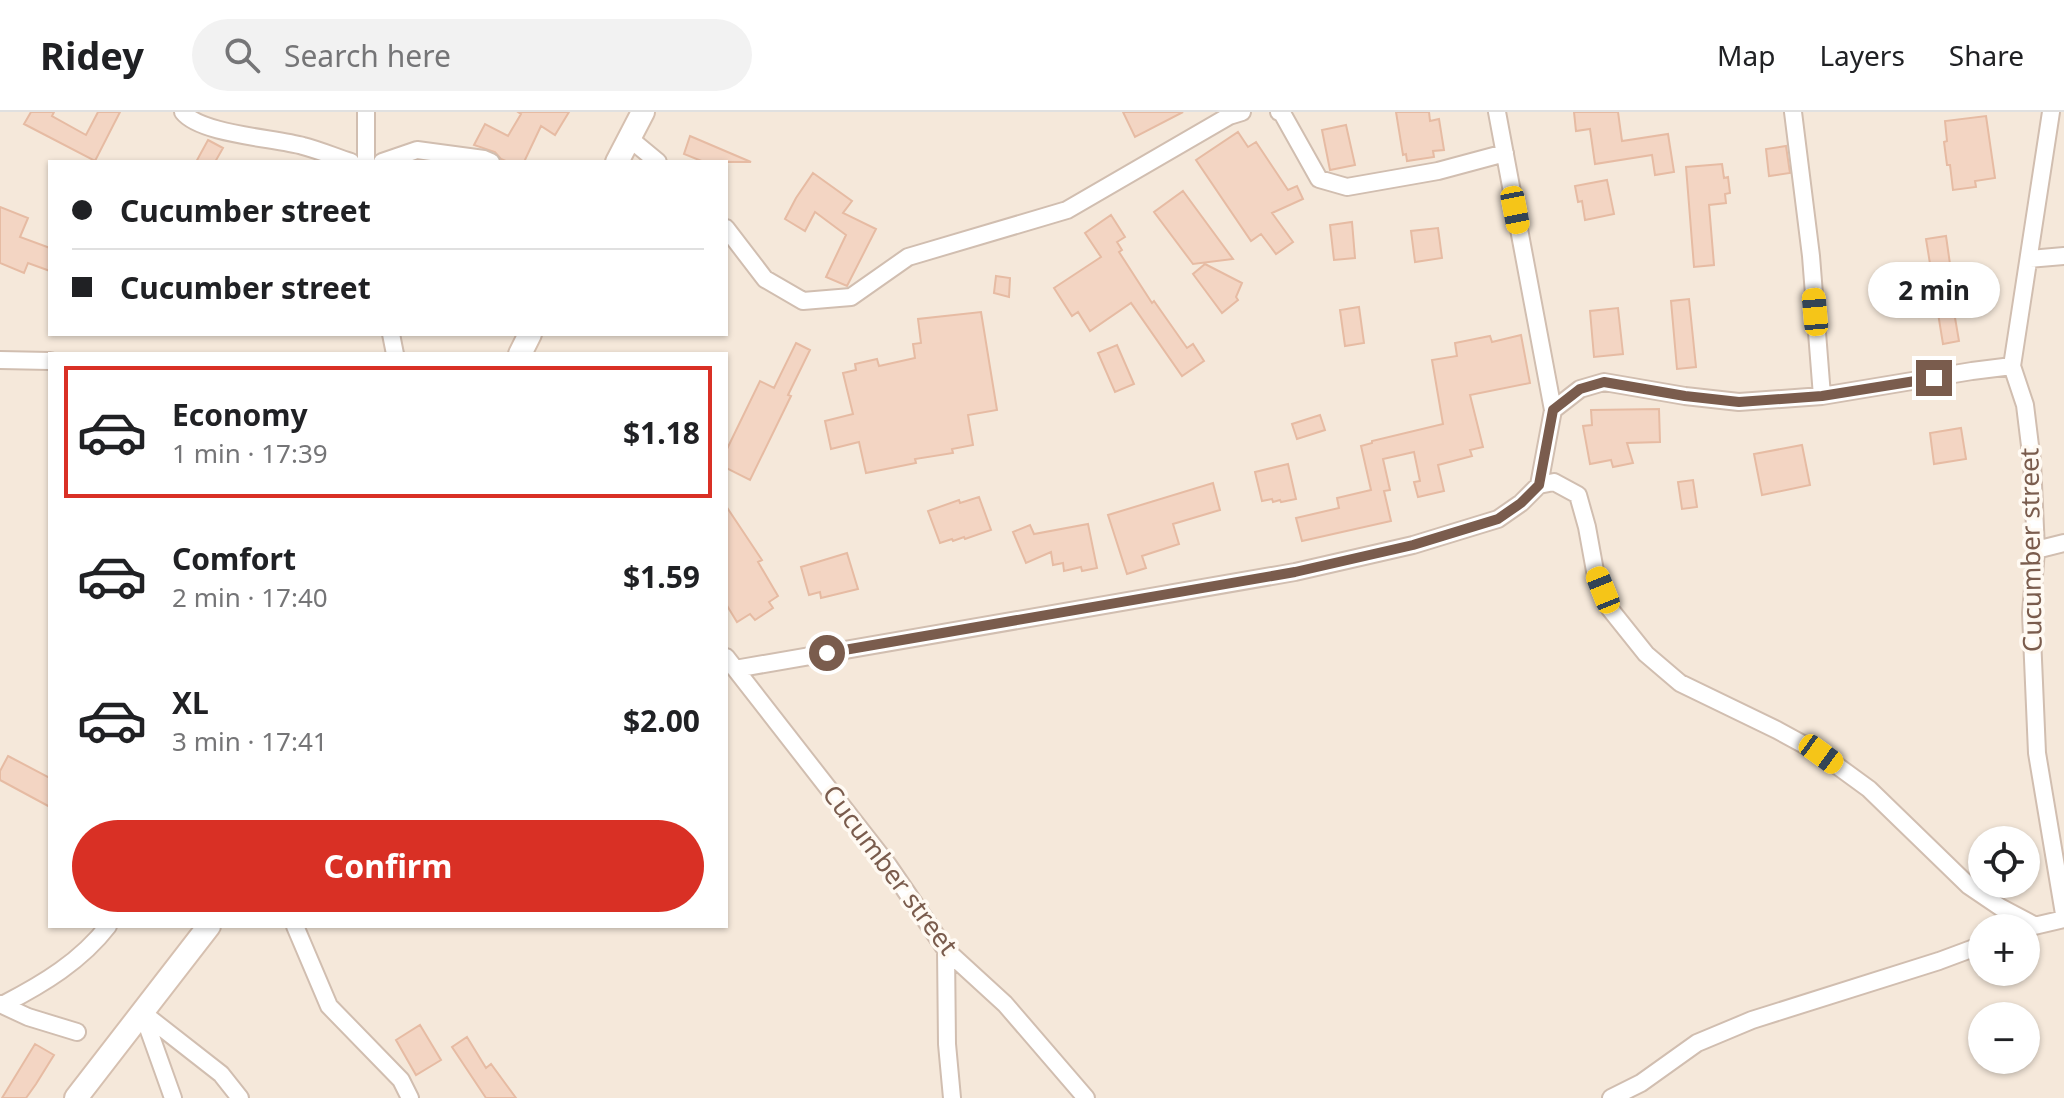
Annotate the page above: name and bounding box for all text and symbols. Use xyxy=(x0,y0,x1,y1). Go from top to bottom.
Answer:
search box xyxy=(192,19,752,91)
text: Ridey xyxy=(40,29,144,81)
icon: search xyxy=(220,33,264,77)
text: Search here xyxy=(284,35,451,76)
text: Map xyxy=(1717,36,1775,74)
text: Layers xyxy=(1819,36,1905,74)
text: Share xyxy=(1949,36,2024,74)
car xyxy=(1499,184,1531,236)
text: Cucumber street xyxy=(120,190,371,231)
callout: 2 min xyxy=(1868,262,2000,318)
text: Cucumber street xyxy=(120,267,371,308)
text: 2 min xyxy=(1898,272,1970,308)
car xyxy=(1801,287,1829,337)
route end xyxy=(1916,360,1952,396)
text: Economy xyxy=(172,394,308,435)
icon: car xyxy=(76,396,148,468)
text: $1.18 xyxy=(623,412,700,453)
text: 1 min · 17:39 xyxy=(172,435,328,471)
street label: Cucumber street xyxy=(2010,448,2050,652)
text: Comfort xyxy=(172,538,296,579)
icon: car xyxy=(76,540,148,612)
text: $1.59 xyxy=(623,556,700,597)
car xyxy=(1583,563,1623,617)
text: 2 min · 17:40 xyxy=(172,579,328,615)
route start xyxy=(809,635,845,671)
text: XL xyxy=(172,682,209,723)
icon: car xyxy=(76,684,148,756)
text: $2.00 xyxy=(623,700,700,741)
text: 3 min · 17:41 xyxy=(172,723,328,759)
car xyxy=(1795,730,1847,778)
street label: Cucumber street xyxy=(815,777,967,962)
button: Confirm xyxy=(72,820,704,912)
map controls xyxy=(1968,826,2040,1074)
button: locate xyxy=(1968,826,2040,898)
button: + xyxy=(1968,914,2040,986)
button: − xyxy=(1968,1002,2040,1074)

